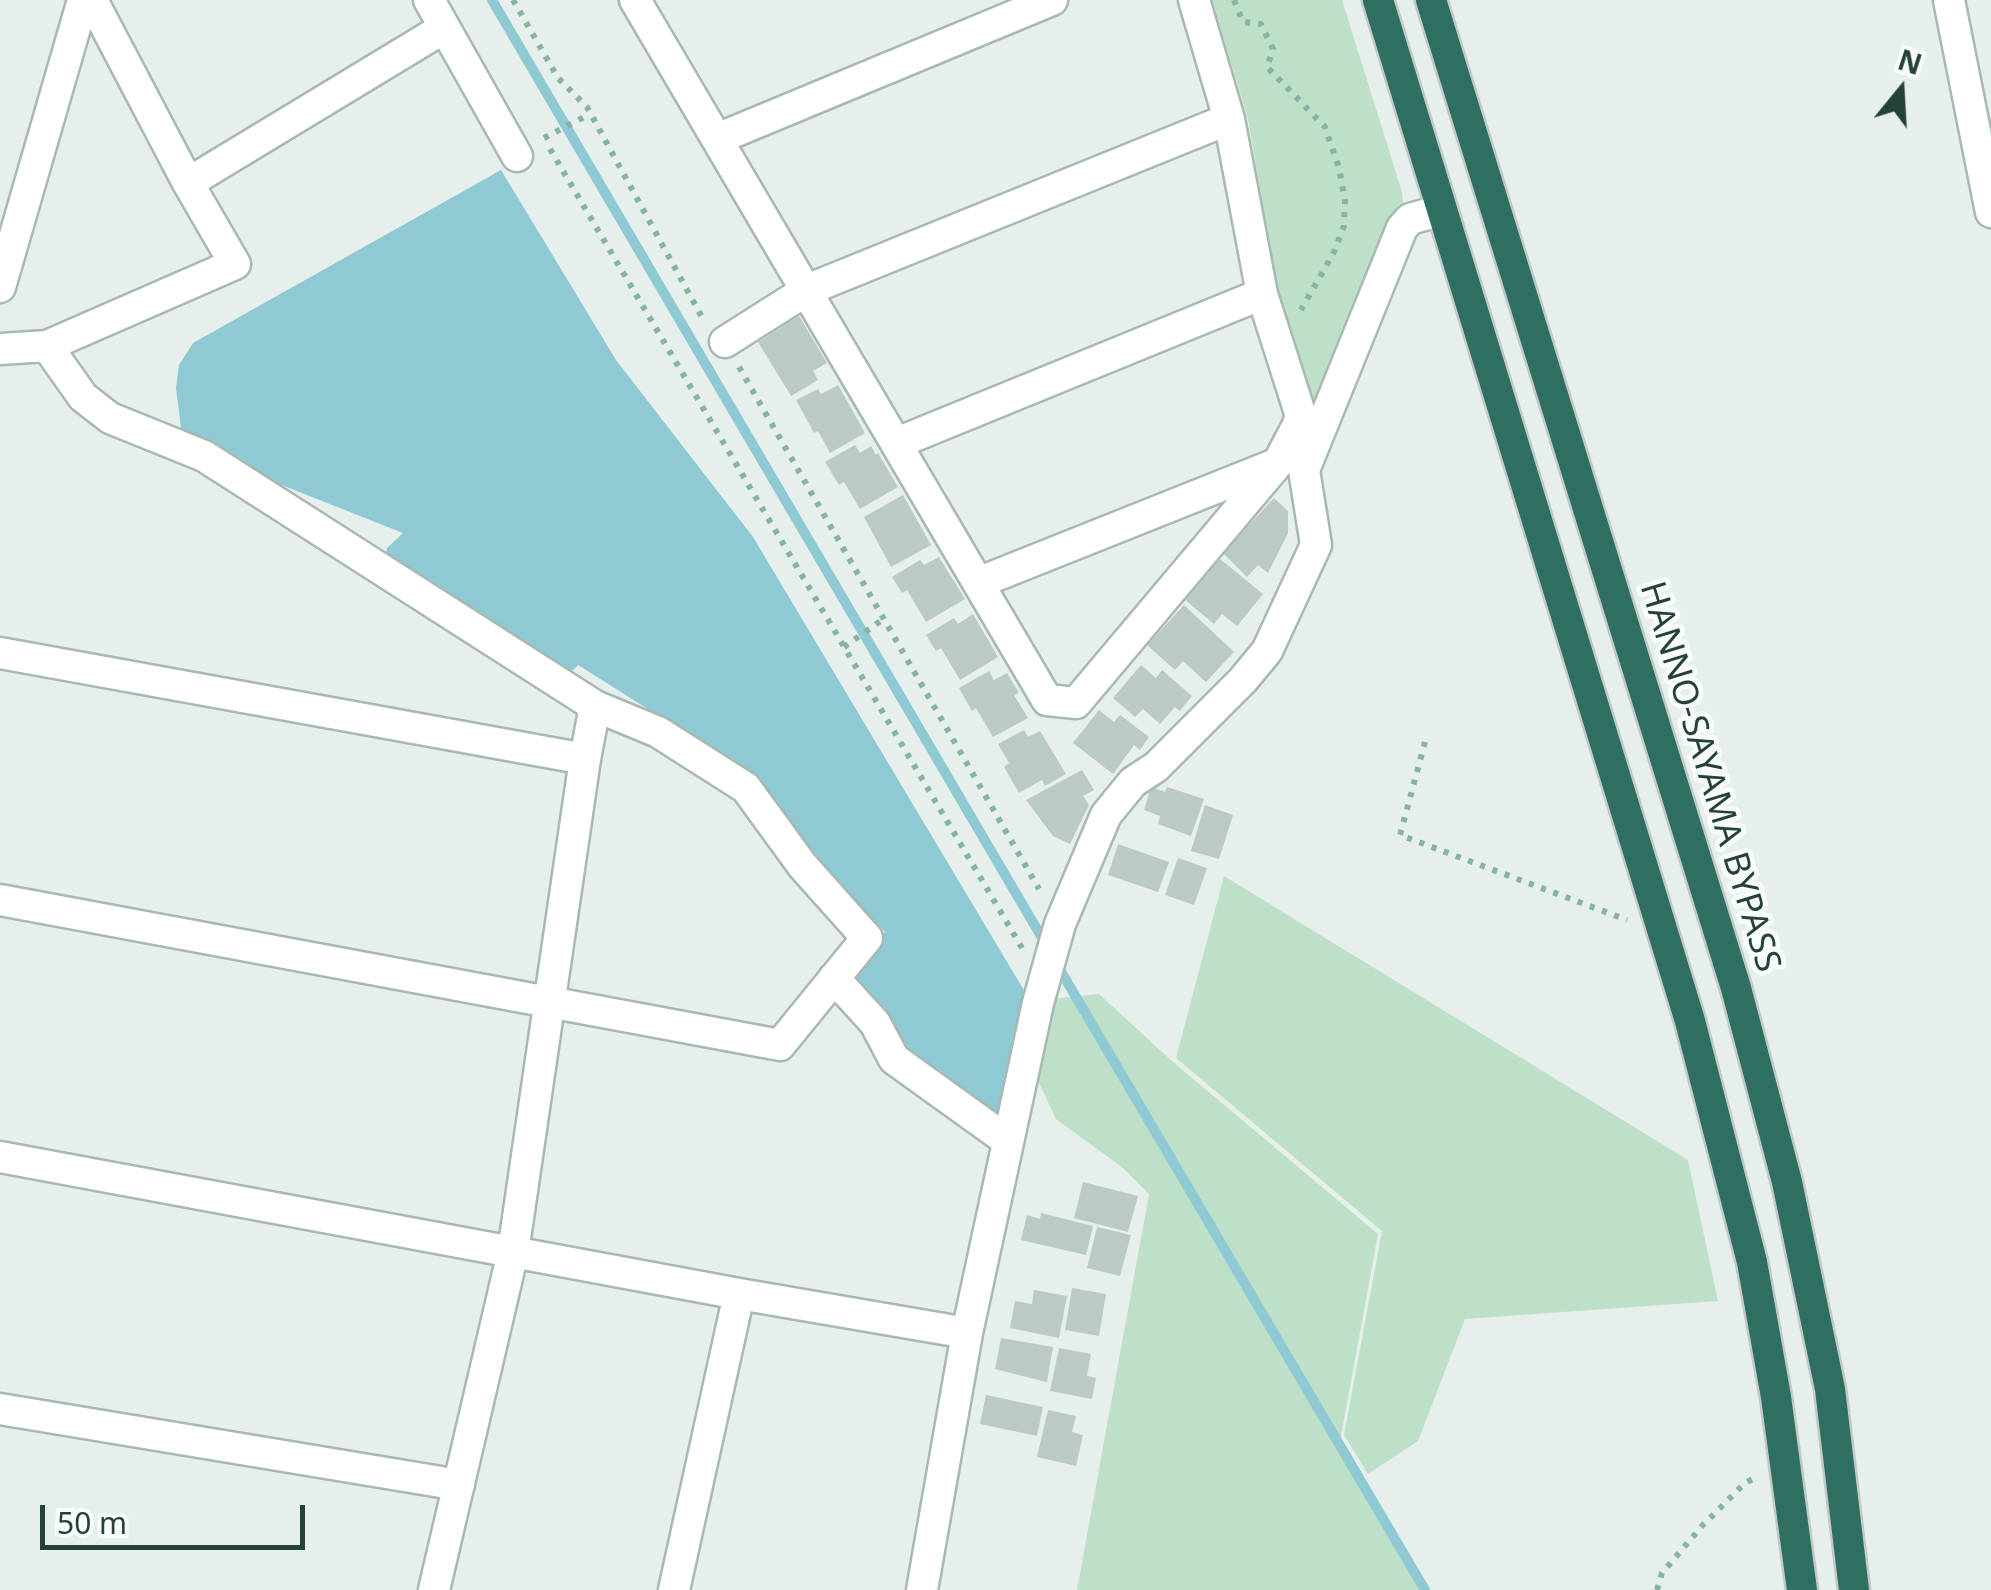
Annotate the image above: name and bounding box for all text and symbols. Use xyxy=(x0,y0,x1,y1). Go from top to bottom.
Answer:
north arrow xyxy=(1851,40,1951,140)
text: N xyxy=(1894,40,1927,83)
street label: HANNO-SAYAMA BYPASS xyxy=(1630,577,1788,977)
scale bar xyxy=(45,1485,310,1547)
text: 50 m xyxy=(57,1502,127,1543)

